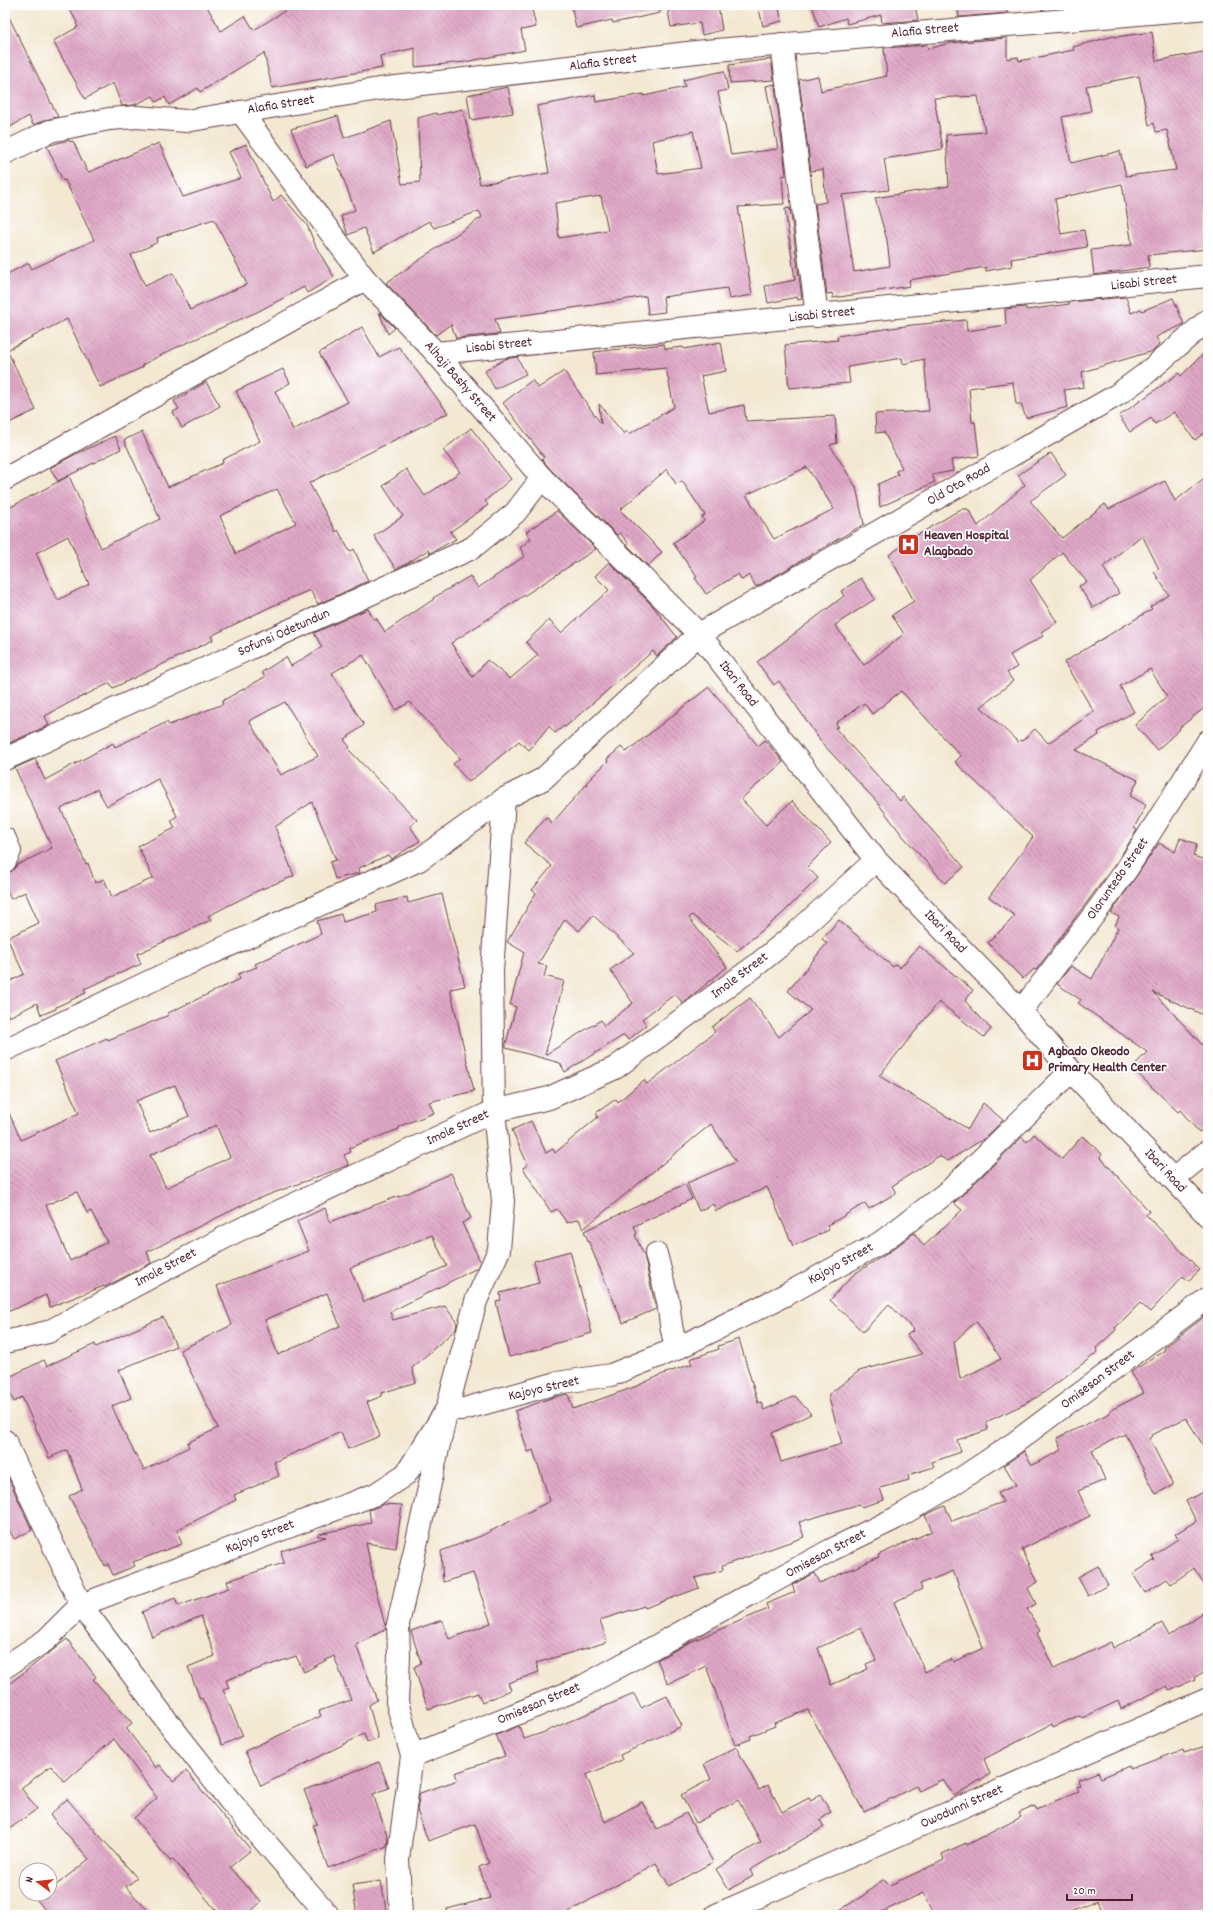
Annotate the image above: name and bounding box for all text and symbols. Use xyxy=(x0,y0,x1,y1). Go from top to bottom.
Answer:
street label: Alafia Street xyxy=(890,18,960,44)
street label: Alafia Street xyxy=(568,49,638,77)
street label: Alafia Street xyxy=(246,90,316,120)
street label: Lisabi Street xyxy=(1110,270,1178,296)
street label: Lisabi Street xyxy=(788,302,856,328)
street label: Lisabi Street xyxy=(465,333,533,359)
street label: Alhaji Bashy Street xyxy=(419,337,501,427)
street label: Old Ota Road xyxy=(924,459,994,511)
place label: Heaven Hospital Alagbado xyxy=(924,526,1010,562)
hospital icon: Heaven Hospital Alagbado xyxy=(896,531,922,557)
street label: Sofunsi Odetundun xyxy=(235,604,333,662)
street label: Ibari Road xyxy=(713,657,763,711)
street label: Oloruntedo Street xyxy=(1082,834,1154,924)
street label: Ibari Road xyxy=(919,906,971,958)
street label: Imole Street xyxy=(707,948,773,1004)
place label: Agbado Okeodo Primary Health Center xyxy=(1048,1042,1167,1078)
hospital icon: Agbado Okeodo Primary Health Center xyxy=(1020,1047,1046,1073)
street label: Imole Street xyxy=(423,1105,493,1151)
street label: Ibari Road xyxy=(1139,1144,1191,1198)
street label: Kajoyo Street xyxy=(805,1238,877,1290)
street label: Imole Street xyxy=(132,1243,200,1293)
street label: Omisesan Street xyxy=(1057,1345,1139,1415)
street label: Kajoyo Street xyxy=(507,1371,581,1407)
street label: Kajoyo Street xyxy=(223,1515,297,1559)
street label: Omisesan Street xyxy=(782,1524,870,1584)
street label: Omisesan Street xyxy=(494,1678,584,1730)
street label: Owodunni Street xyxy=(917,1780,1007,1834)
north arrow xyxy=(18,1862,58,1902)
text: N xyxy=(22,1875,39,1885)
scale bar xyxy=(1067,1876,1132,1902)
text: 20 m xyxy=(1073,1883,1096,1900)

